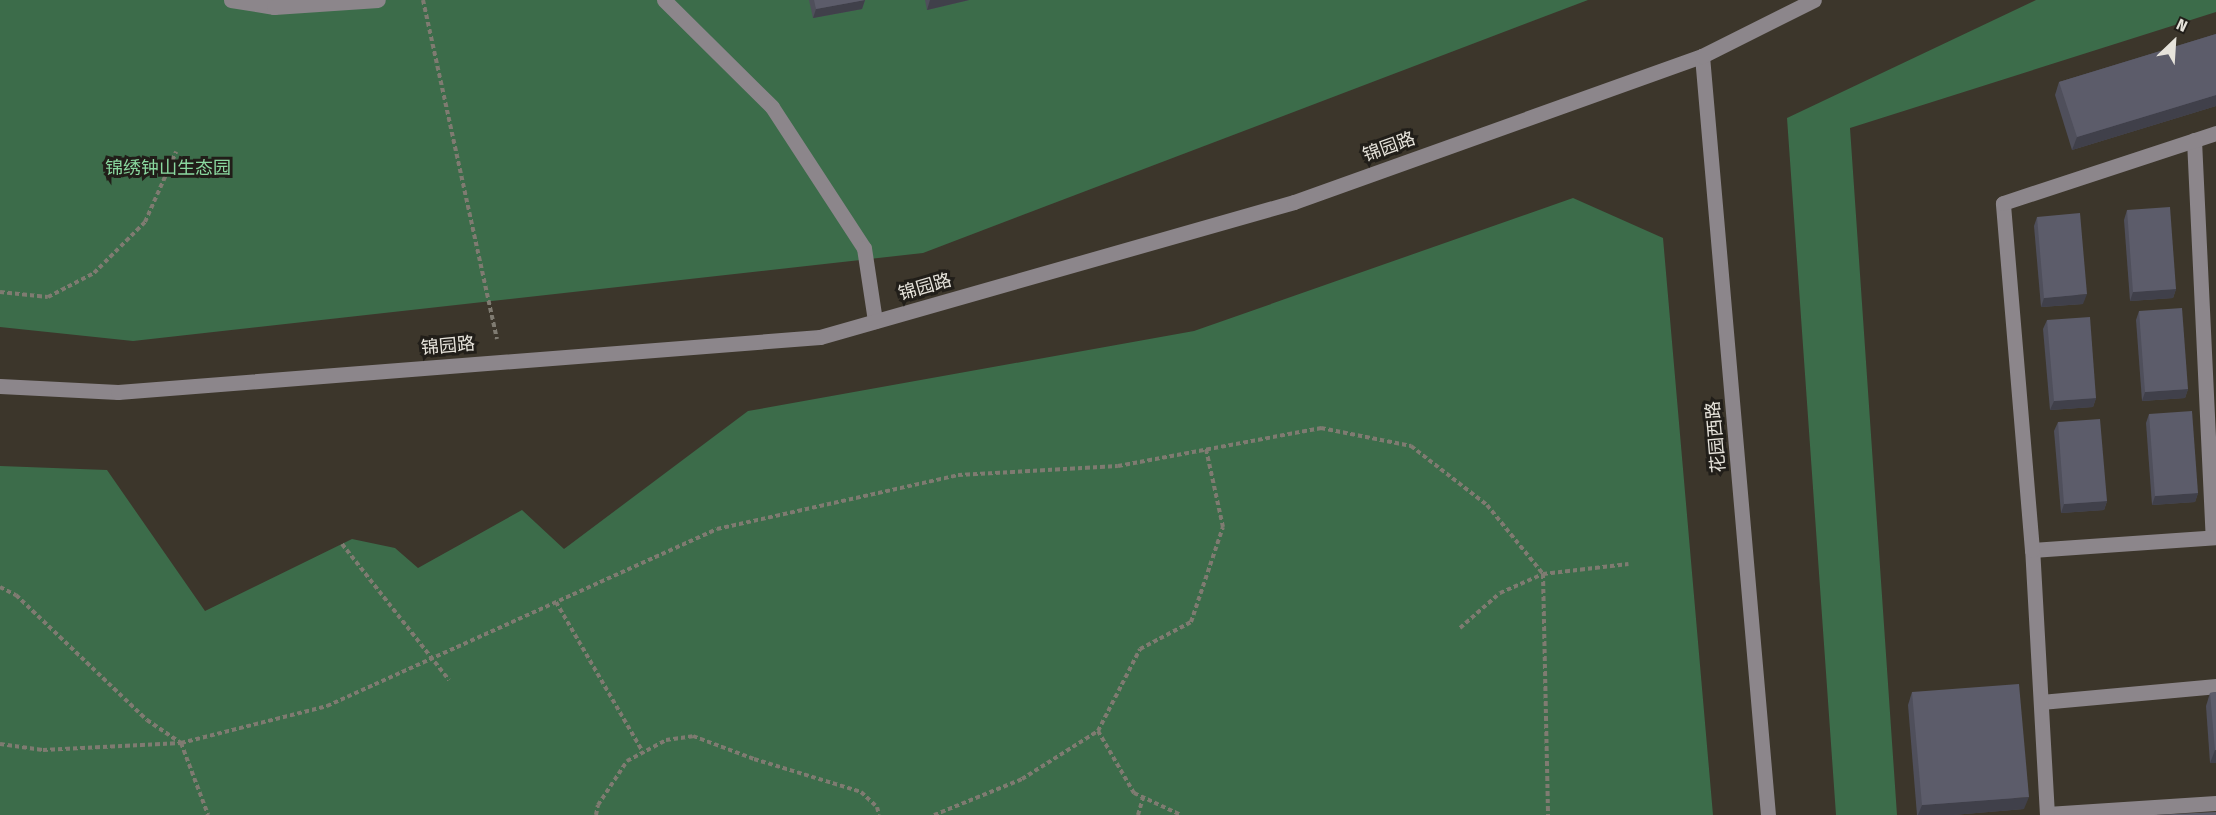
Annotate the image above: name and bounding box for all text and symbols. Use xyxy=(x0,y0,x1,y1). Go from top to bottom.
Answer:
north arrow xyxy=(2144,12,2204,72)
text: N xyxy=(2173,15,2190,36)
street label: 锦园路 xyxy=(1360,128,1418,166)
park label: 锦绣钟山生态园 xyxy=(105,157,231,179)
street label: 锦园路 xyxy=(896,269,954,305)
street label: 锦园路 xyxy=(420,333,476,359)
street label: 花园西路 xyxy=(1702,400,1730,474)

